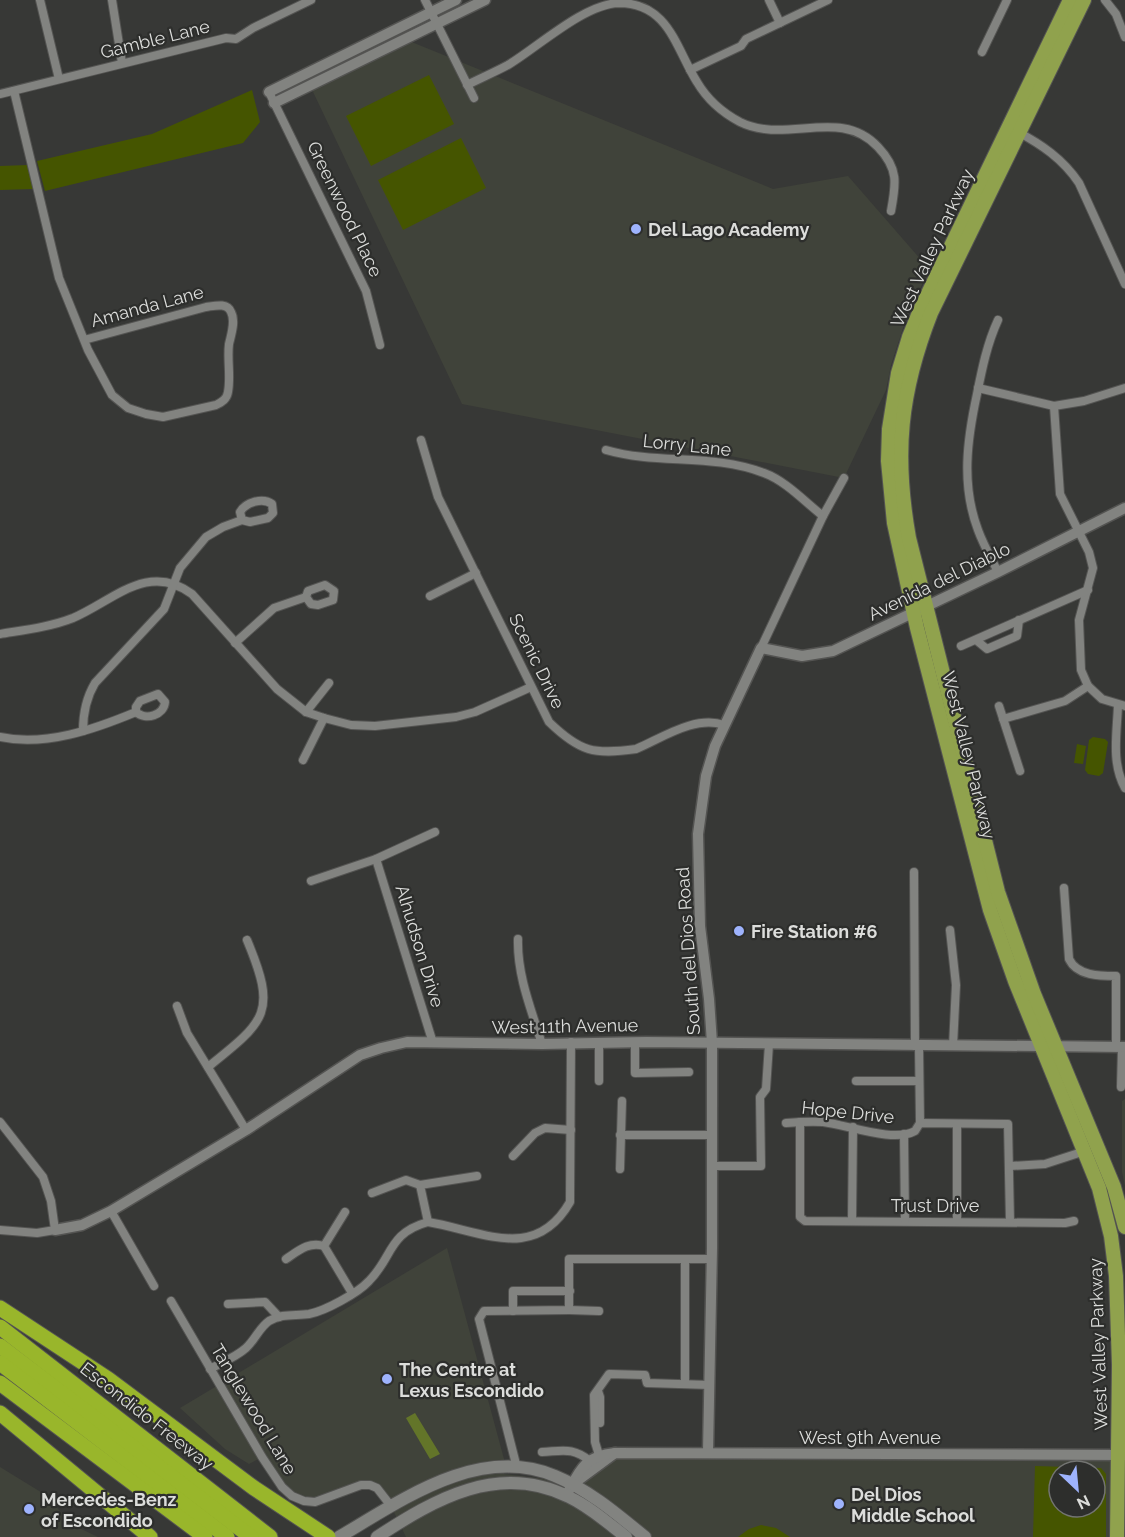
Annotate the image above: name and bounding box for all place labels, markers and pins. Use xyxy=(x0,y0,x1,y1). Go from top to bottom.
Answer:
place label: Del Lago Academy xyxy=(648,219,809,240)
marker: Del Lago Academy xyxy=(629,222,643,236)
place label: Fire Station #6 xyxy=(751,921,877,942)
marker: Fire Station #6 xyxy=(732,924,746,938)
place label: The Centre at Lexus Escondido xyxy=(399,1359,544,1401)
marker: The Centre at Lexus Escondido xyxy=(380,1372,394,1386)
place label: Del Dios Middle School xyxy=(851,1484,975,1526)
place label: Mercedes-Benz of Escondido xyxy=(41,1489,177,1531)
marker: Del Dios Middle School xyxy=(832,1497,846,1511)
marker: Mercedes-Benz of Escondido xyxy=(22,1502,36,1516)

